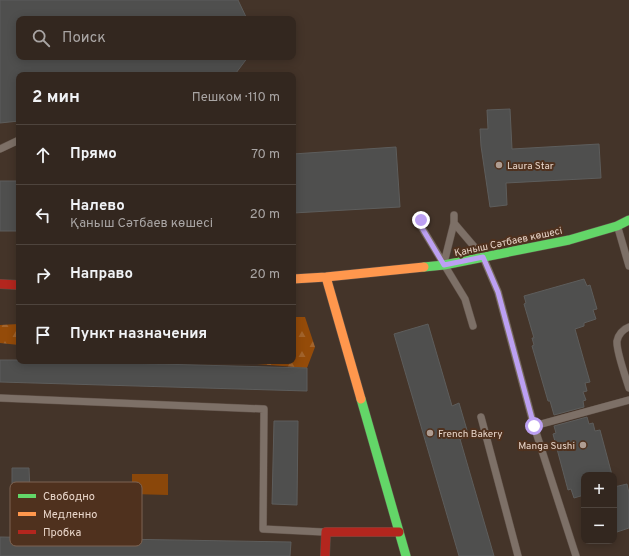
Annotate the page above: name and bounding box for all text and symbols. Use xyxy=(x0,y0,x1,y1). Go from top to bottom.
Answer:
search box xyxy=(16,16,296,60)
icon: search xyxy=(30,27,52,49)
text: Поиск xyxy=(62,29,106,48)
text: 2 мин xyxy=(32,87,80,109)
text: Пешком · 110 m xyxy=(192,90,280,106)
icon: ahead xyxy=(32,144,54,166)
text: Прямо xyxy=(70,145,117,164)
text: 70 m xyxy=(251,147,280,163)
marker: Laura Star xyxy=(494,160,504,170)
place label: Laura Star xyxy=(507,160,554,173)
text: Налево xyxy=(70,197,125,216)
icon: left xyxy=(32,204,54,226)
text: 20 m xyxy=(250,207,280,223)
route end xyxy=(412,211,430,229)
text: Қаныш Сәтбаев көшесі xyxy=(70,216,213,232)
street label: Қаныш Сәтбаев көшесі xyxy=(453,225,563,260)
icon: right xyxy=(32,264,54,286)
text: Направо xyxy=(70,265,133,284)
text: 20 m xyxy=(250,267,280,283)
icon: arrive xyxy=(32,324,54,346)
text: Пункт назначения xyxy=(70,325,207,344)
route start xyxy=(525,417,543,435)
marker: French Bakery xyxy=(425,428,435,438)
place label: French Bakery xyxy=(438,428,502,441)
place label: Manga Sushi xyxy=(518,440,575,453)
marker: Manga Sushi xyxy=(578,440,588,450)
map controls xyxy=(581,472,617,544)
button: + xyxy=(581,472,617,508)
legend xyxy=(10,482,142,546)
text: Свободно xyxy=(43,490,95,504)
text: Медленно xyxy=(43,508,97,522)
button: − xyxy=(581,508,617,544)
text: Пробка xyxy=(43,526,82,540)

